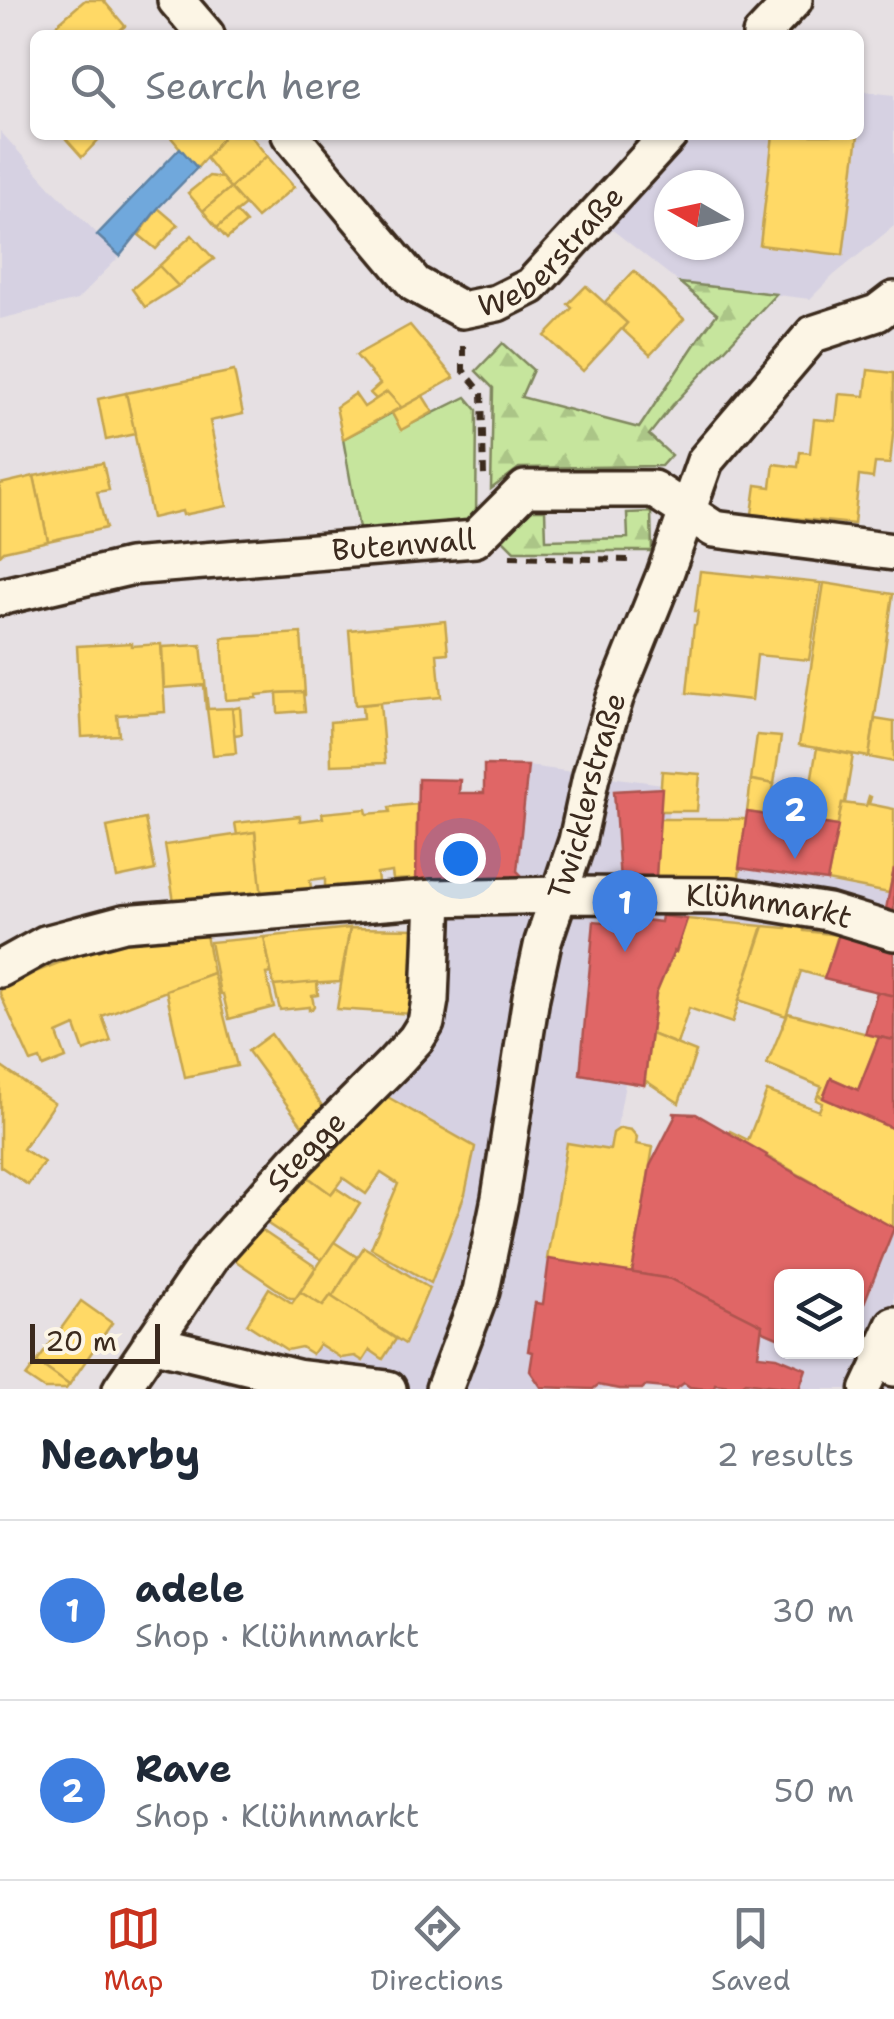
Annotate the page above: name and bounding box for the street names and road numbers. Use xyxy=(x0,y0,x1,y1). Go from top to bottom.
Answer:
street label: Weberstraße xyxy=(474,177,633,326)
street label: Butenwall xyxy=(330,518,477,571)
street label: Twicklerstraße xyxy=(538,687,636,905)
street label: Klühnmarkt xyxy=(686,875,857,938)
street label: Stegge xyxy=(257,1101,355,1201)

